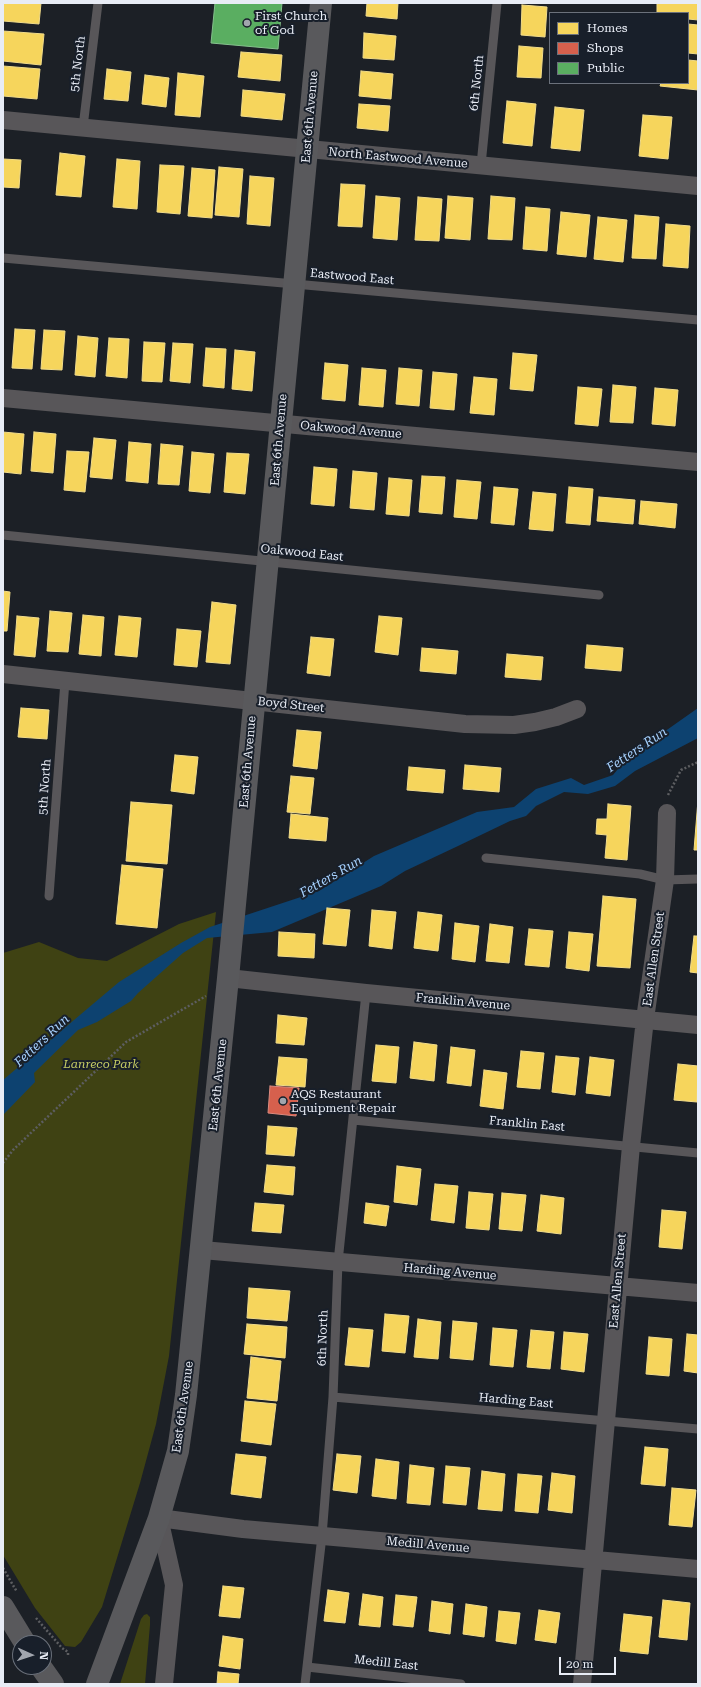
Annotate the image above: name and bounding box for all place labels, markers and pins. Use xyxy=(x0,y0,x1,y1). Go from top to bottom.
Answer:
place label: First Church of God xyxy=(255,9,327,37)
marker: First Church of God xyxy=(242,18,252,28)
place label: AQS Restaurant Equipment Repair xyxy=(291,1087,396,1115)
marker: AQS Restaurant Equipment Repair xyxy=(278,1096,288,1106)

